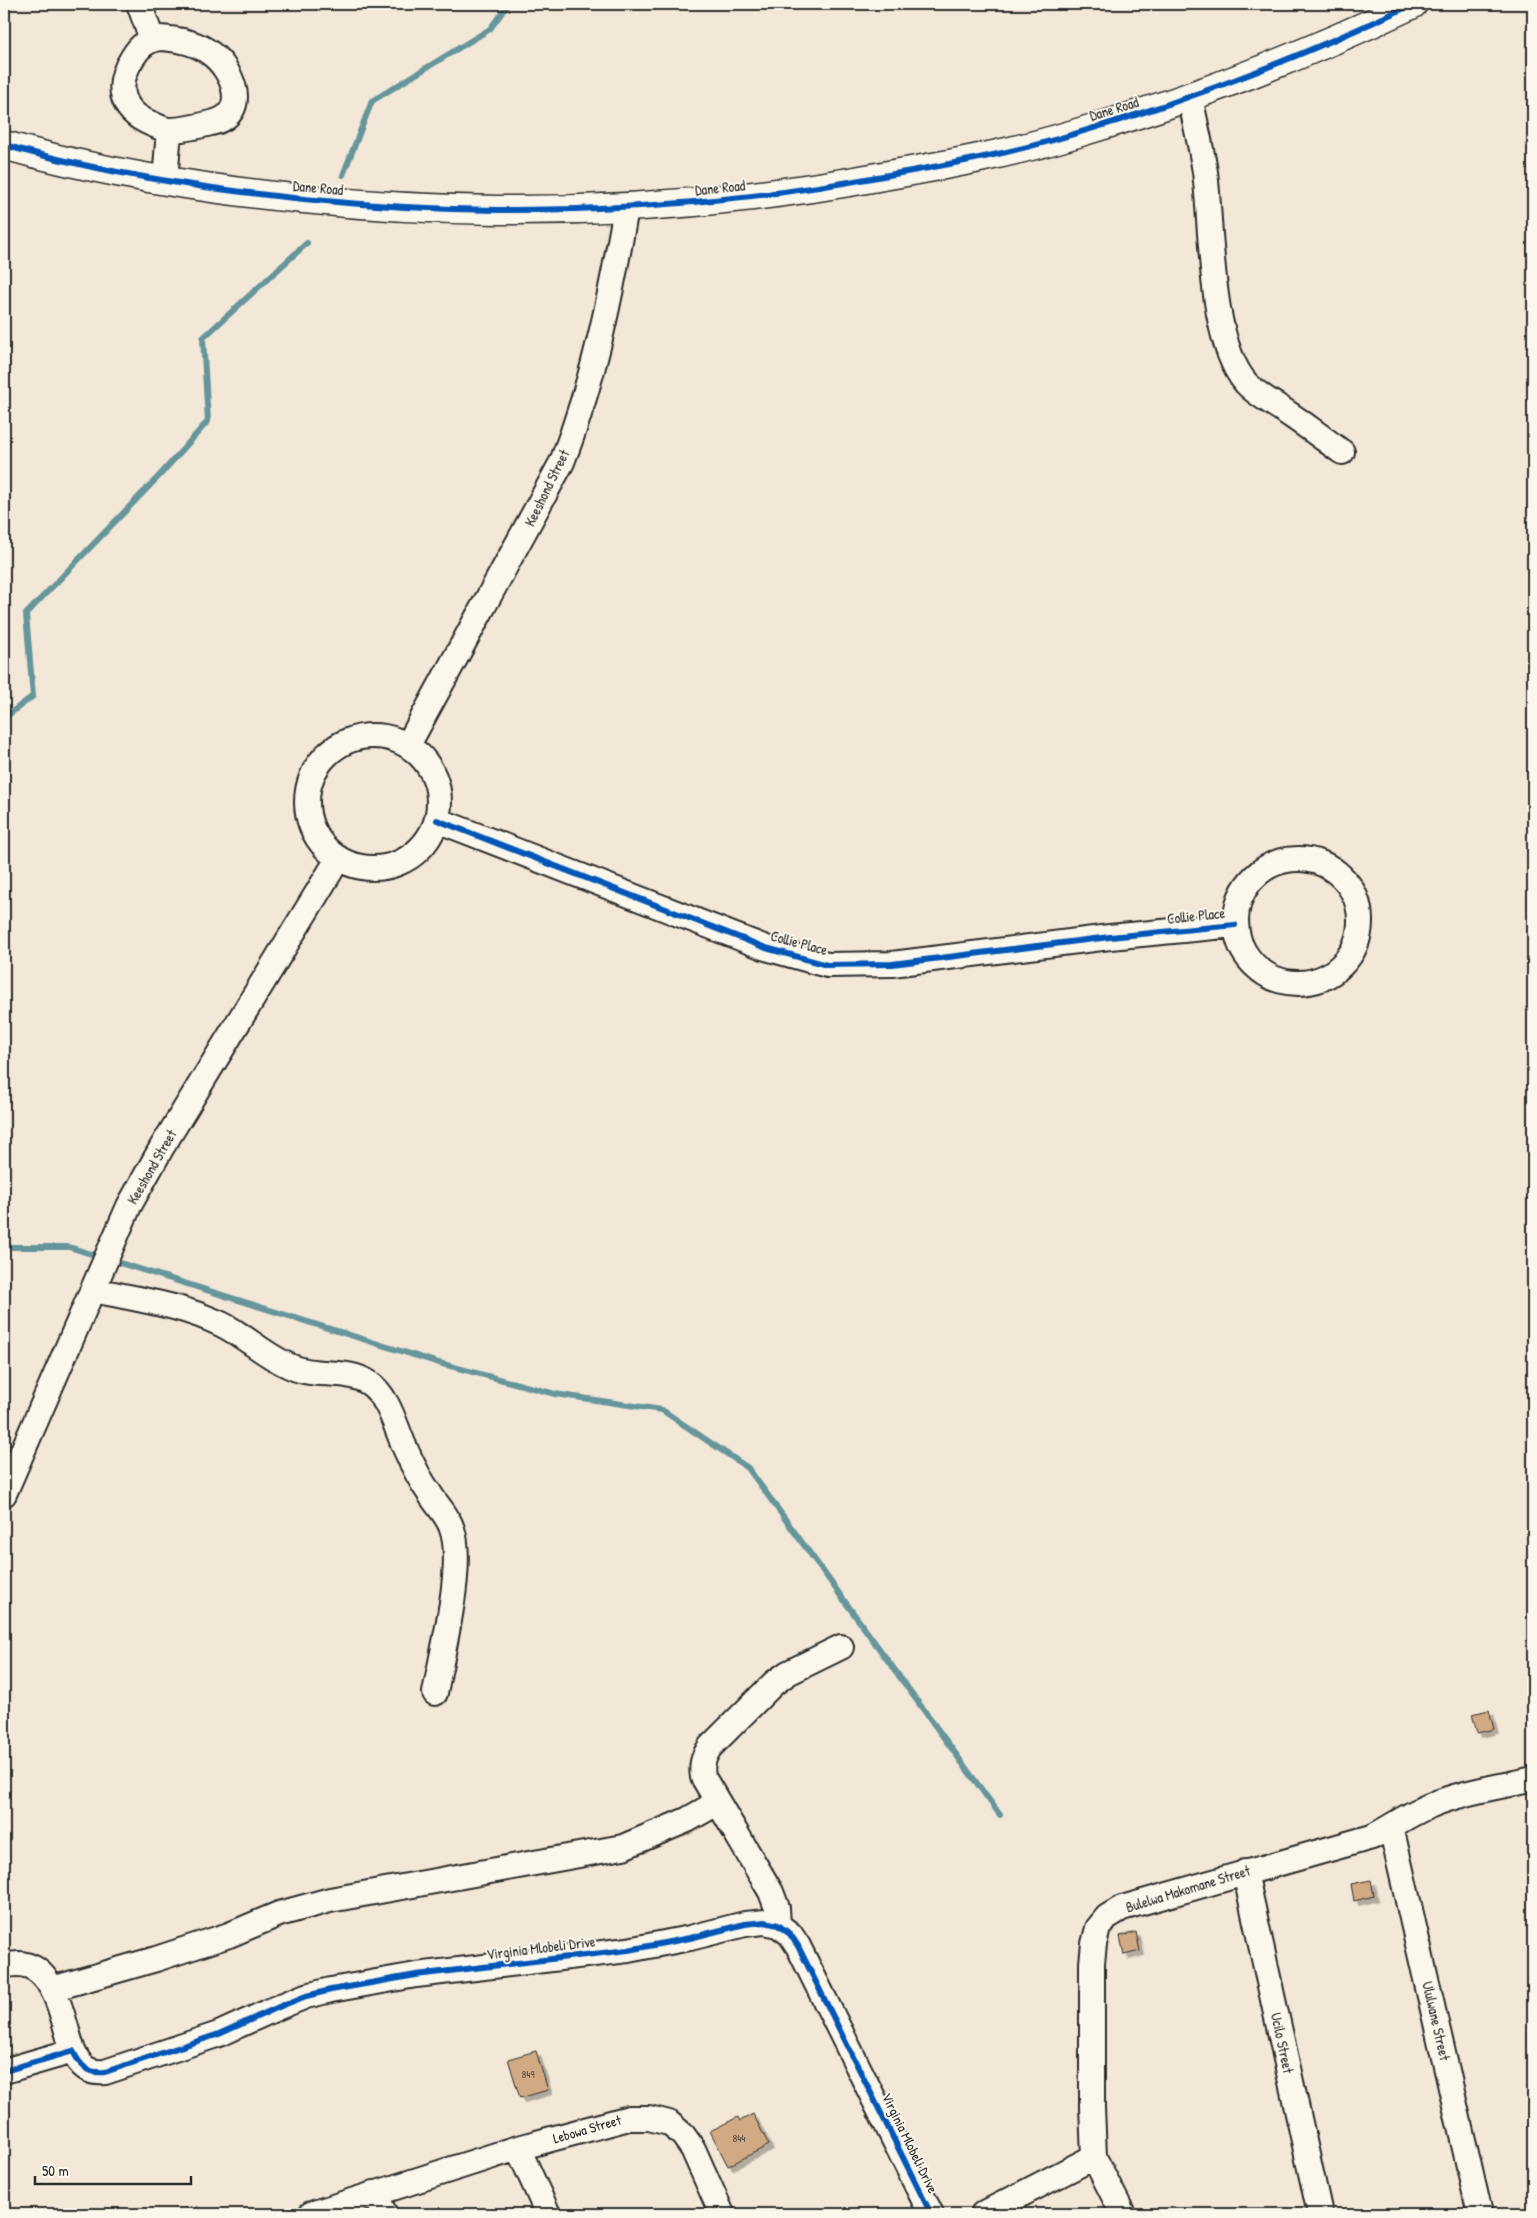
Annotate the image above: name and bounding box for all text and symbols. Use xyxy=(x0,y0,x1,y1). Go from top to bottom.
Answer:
street label: Dane Road xyxy=(1087,92,1141,125)
street label: Dane Road xyxy=(694,175,746,200)
street label: Dane Road xyxy=(292,176,344,199)
street label: Keeshond Street xyxy=(520,446,573,529)
street label: Collie Place xyxy=(1166,903,1226,928)
street label: Collie Place xyxy=(769,926,830,959)
street label: Keeshond Street xyxy=(123,1126,181,1207)
street label: Bulelwa Makomane Street xyxy=(1123,1861,1252,1916)
street label: Virginia Mlobeli Drive xyxy=(485,1931,597,1965)
street label: Ululwane Street xyxy=(1418,1980,1455,2062)
street label: Ucilo Street xyxy=(1267,2011,1298,2075)
house number: 849 xyxy=(522,2067,534,2081)
street label: Virginia Mlobeli Drive xyxy=(877,2089,943,2197)
street label: Lebowa Street xyxy=(551,2110,623,2147)
house number: 844 xyxy=(732,2131,746,2145)
scale bar xyxy=(35,2153,191,2185)
text: 50 m xyxy=(42,2160,69,2181)

